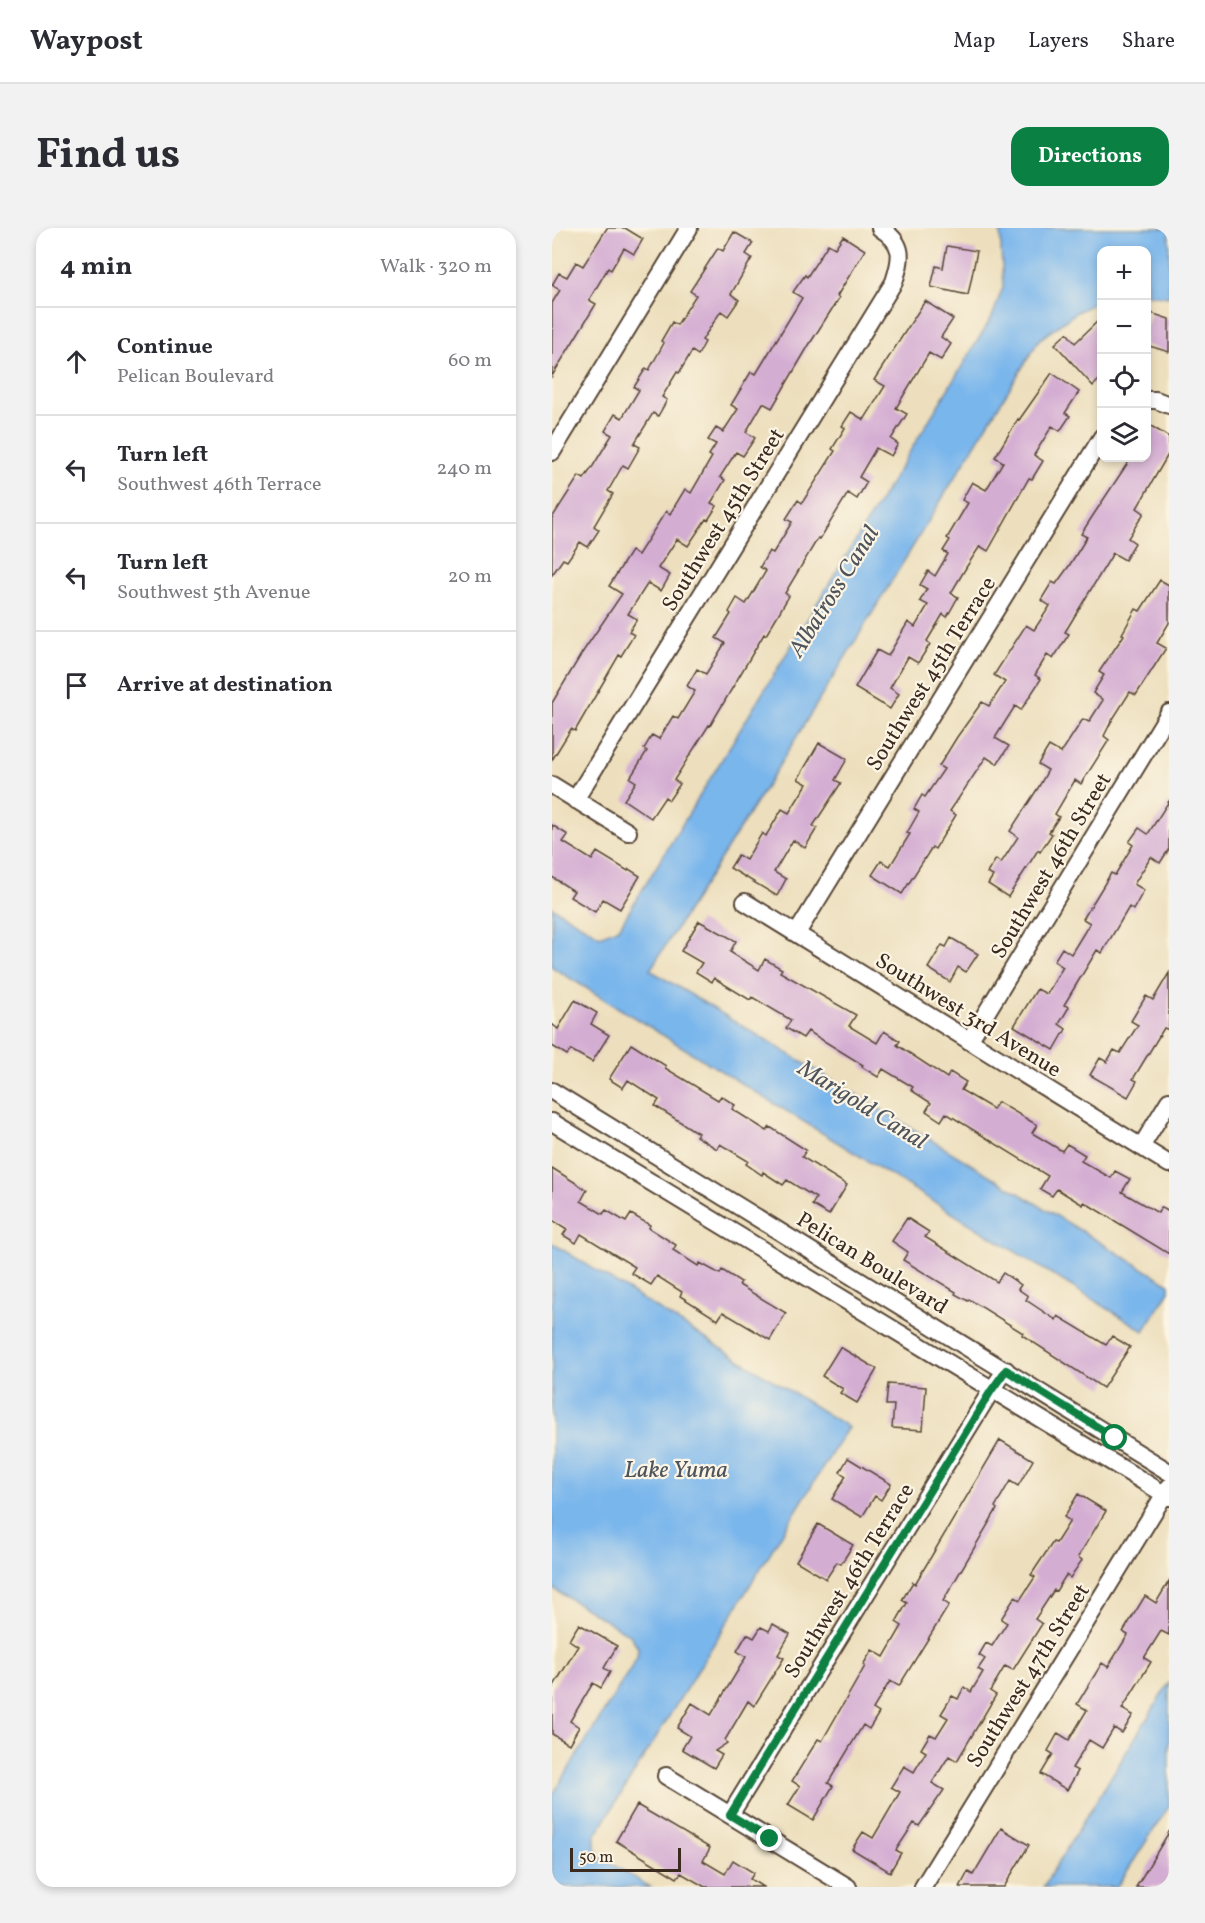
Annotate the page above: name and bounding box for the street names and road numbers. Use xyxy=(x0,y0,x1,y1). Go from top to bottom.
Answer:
street label: Southwest 45th Street xyxy=(655,422,793,618)
street label: Southwest 45th Terrace xyxy=(860,571,1005,778)
street label: Southwest 46th Street xyxy=(984,767,1120,965)
street label: Southwest 3rd Avenue xyxy=(869,946,1067,1086)
street label: Pelican Boulevard xyxy=(790,1205,953,1323)
street label: Southwest 46th Terrace xyxy=(777,1478,923,1685)
street label: Southwest 47th Street xyxy=(960,1578,1098,1774)

